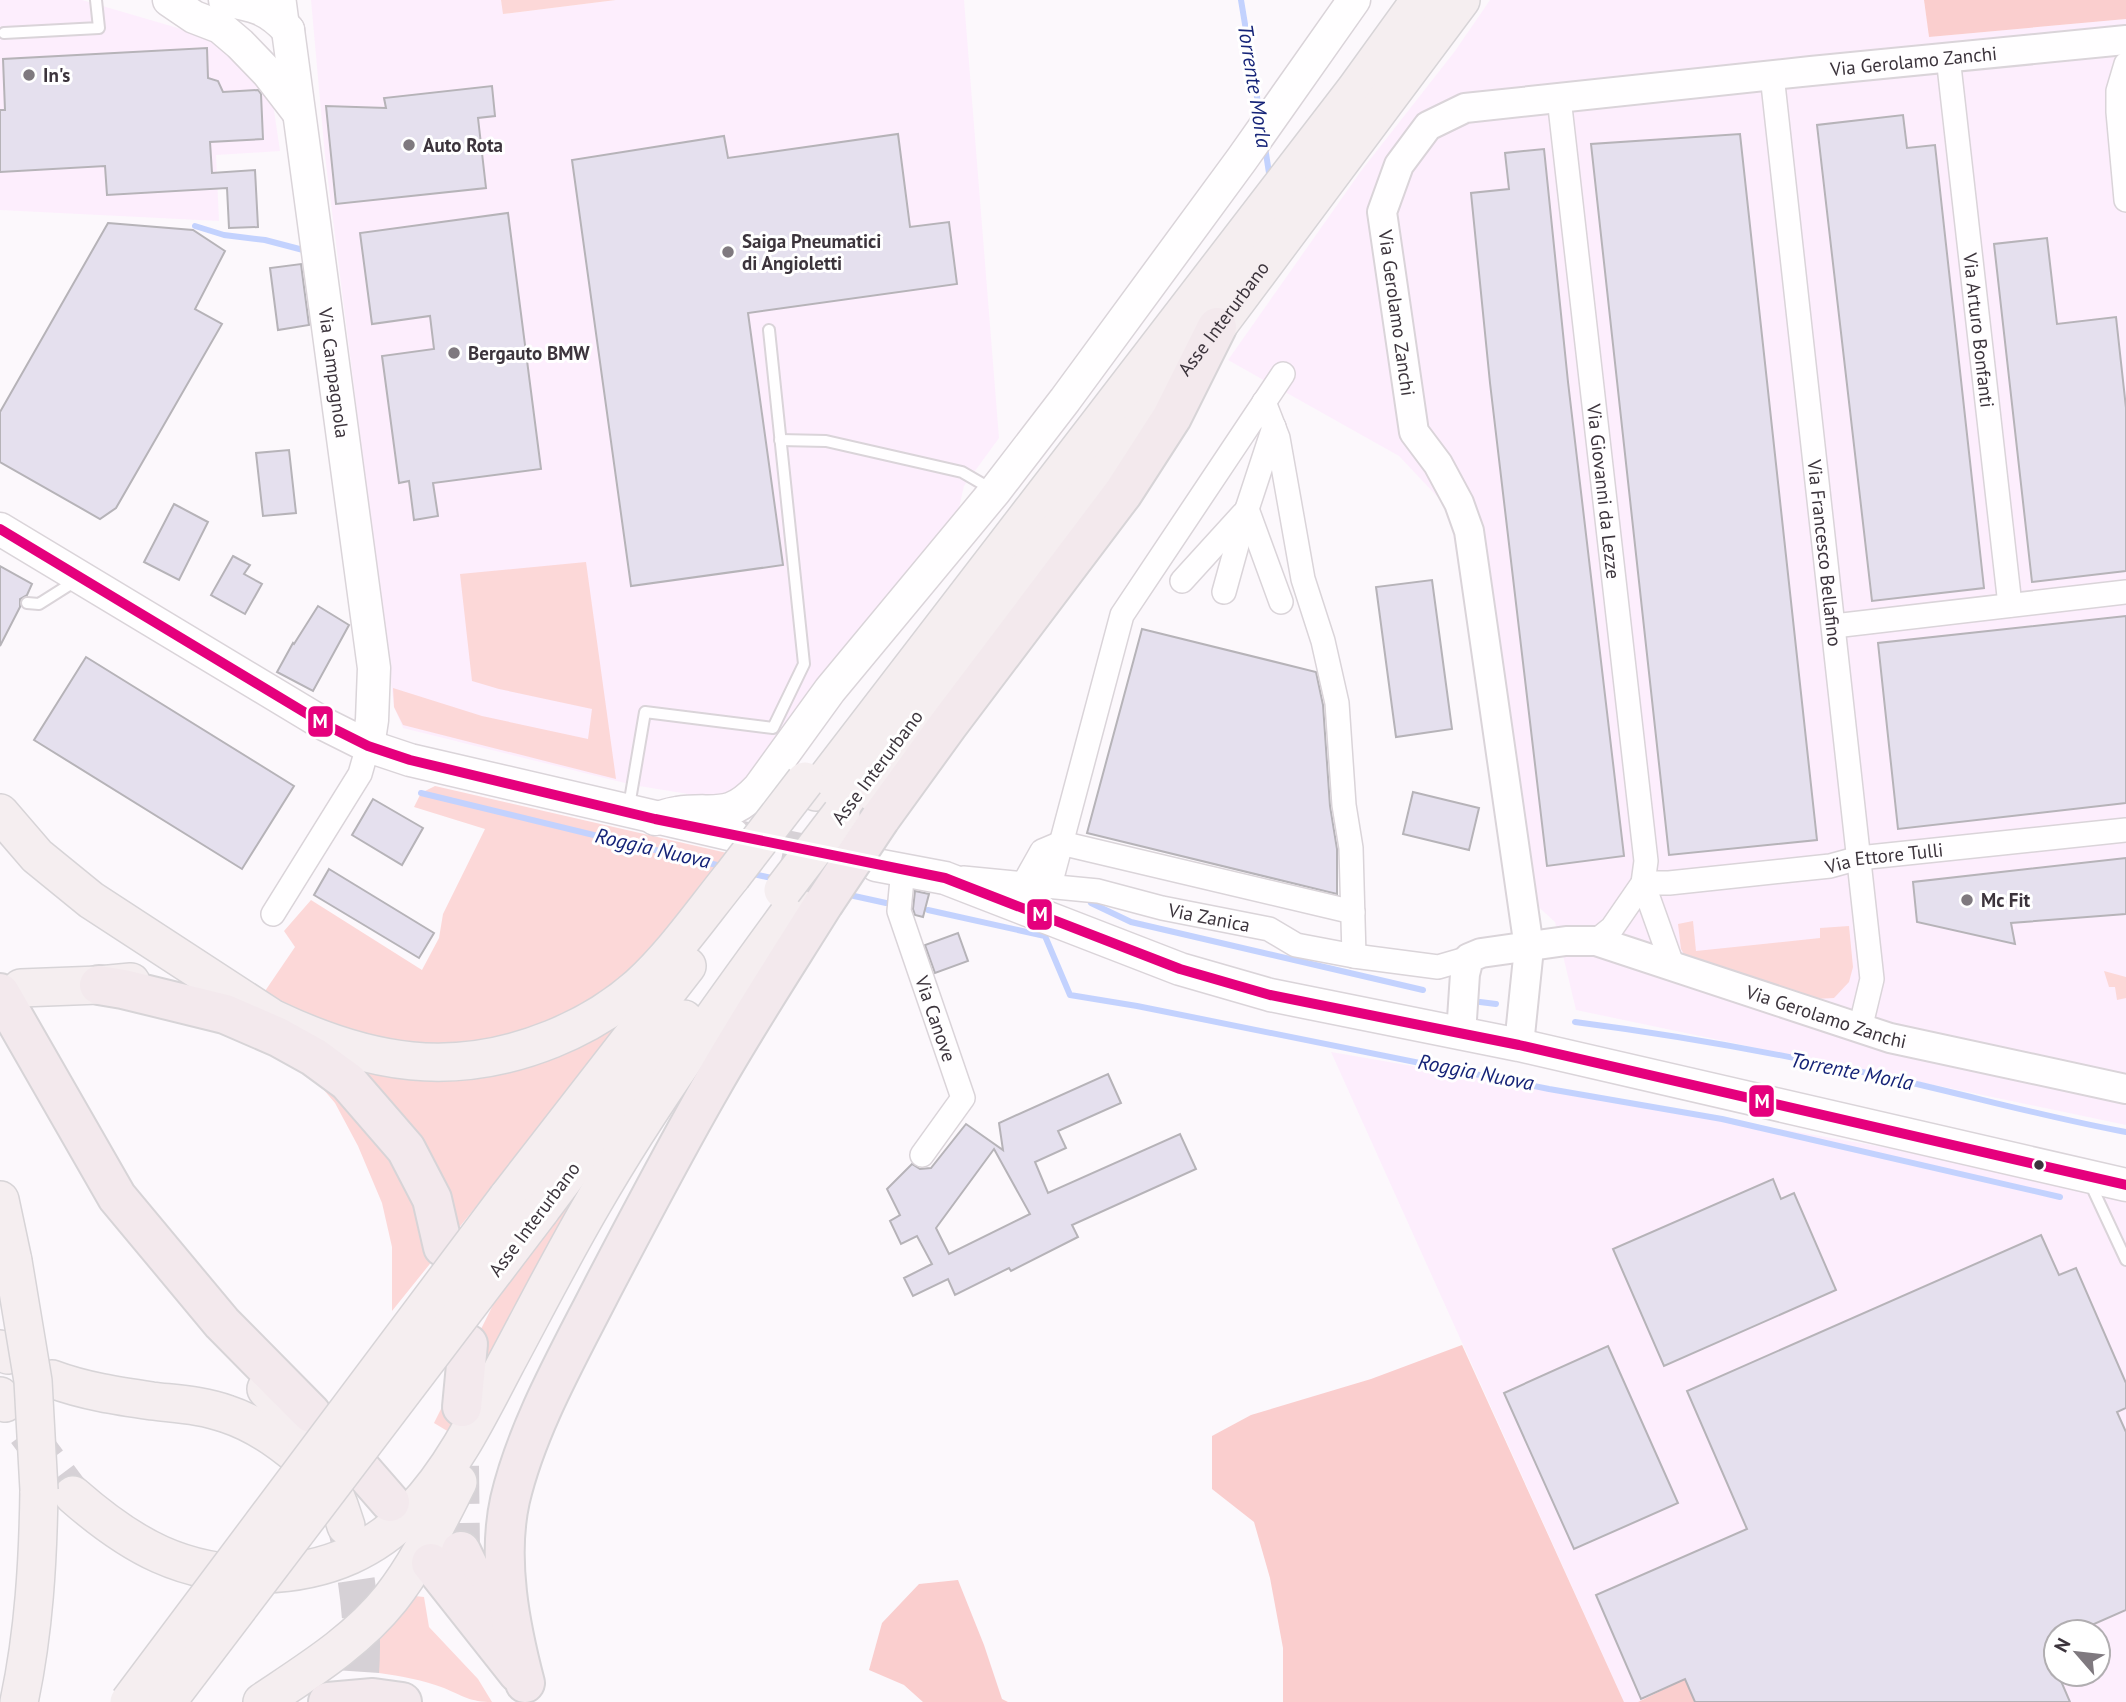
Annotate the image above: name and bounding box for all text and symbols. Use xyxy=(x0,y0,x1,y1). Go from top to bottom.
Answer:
water label: Torrente Morla xyxy=(1232,22,1278,150)
street label: Via Gerolamo Zanchi xyxy=(1828,41,1998,81)
place label: In's xyxy=(43,63,70,87)
marker: In's xyxy=(21,67,37,83)
place label: Auto Rota xyxy=(423,133,503,157)
marker: Auto Rota xyxy=(401,137,417,153)
street label: Via Gerolamo Zanchi xyxy=(1373,227,1421,398)
place label: Saiga Pneumatici di Angioletti xyxy=(742,229,881,275)
marker: Saiga Pneumatici di Angioletti xyxy=(720,244,736,260)
street label: Via Arturo Bonfanti xyxy=(1958,251,2000,409)
street label: Asse Interurbano xyxy=(1172,256,1274,380)
street label: Via Campagnola xyxy=(313,305,355,440)
place label: Bergauto BMW xyxy=(468,341,590,365)
marker: Bergauto BMW xyxy=(446,345,462,361)
street label: Via Giovanni da Lezze xyxy=(1582,402,1626,580)
street label: Via Francesco Bellafino xyxy=(1803,457,1847,648)
line badge: M xyxy=(307,705,334,738)
street label: Asse Interurbano xyxy=(826,705,928,829)
text: M xyxy=(312,709,328,733)
water label: Roggia Nuova xyxy=(593,822,714,875)
street label: Via Ettore Tulli xyxy=(1822,837,1944,879)
place label: Mc Fit xyxy=(1981,888,2031,912)
marker: Mc Fit xyxy=(1959,892,1975,908)
street label: Via Zanica xyxy=(1165,897,1252,937)
line badge: M xyxy=(1026,898,1053,931)
text: M xyxy=(1032,902,1048,926)
street label: Via Canove xyxy=(910,972,962,1065)
street label: Via Gerolamo Zanchi xyxy=(1742,979,1909,1053)
water label: Torrente Morla xyxy=(1788,1046,1917,1096)
water label: Roggia Nuova xyxy=(1416,1048,1537,1097)
line badge: M xyxy=(1748,1084,1775,1118)
text: M xyxy=(1754,1089,1770,1113)
street label: Asse Interurbano xyxy=(483,1157,585,1281)
unlabelled marker xyxy=(2032,1158,2046,1172)
north arrow xyxy=(2042,1618,2112,1688)
text: N xyxy=(2048,1634,2076,1656)

